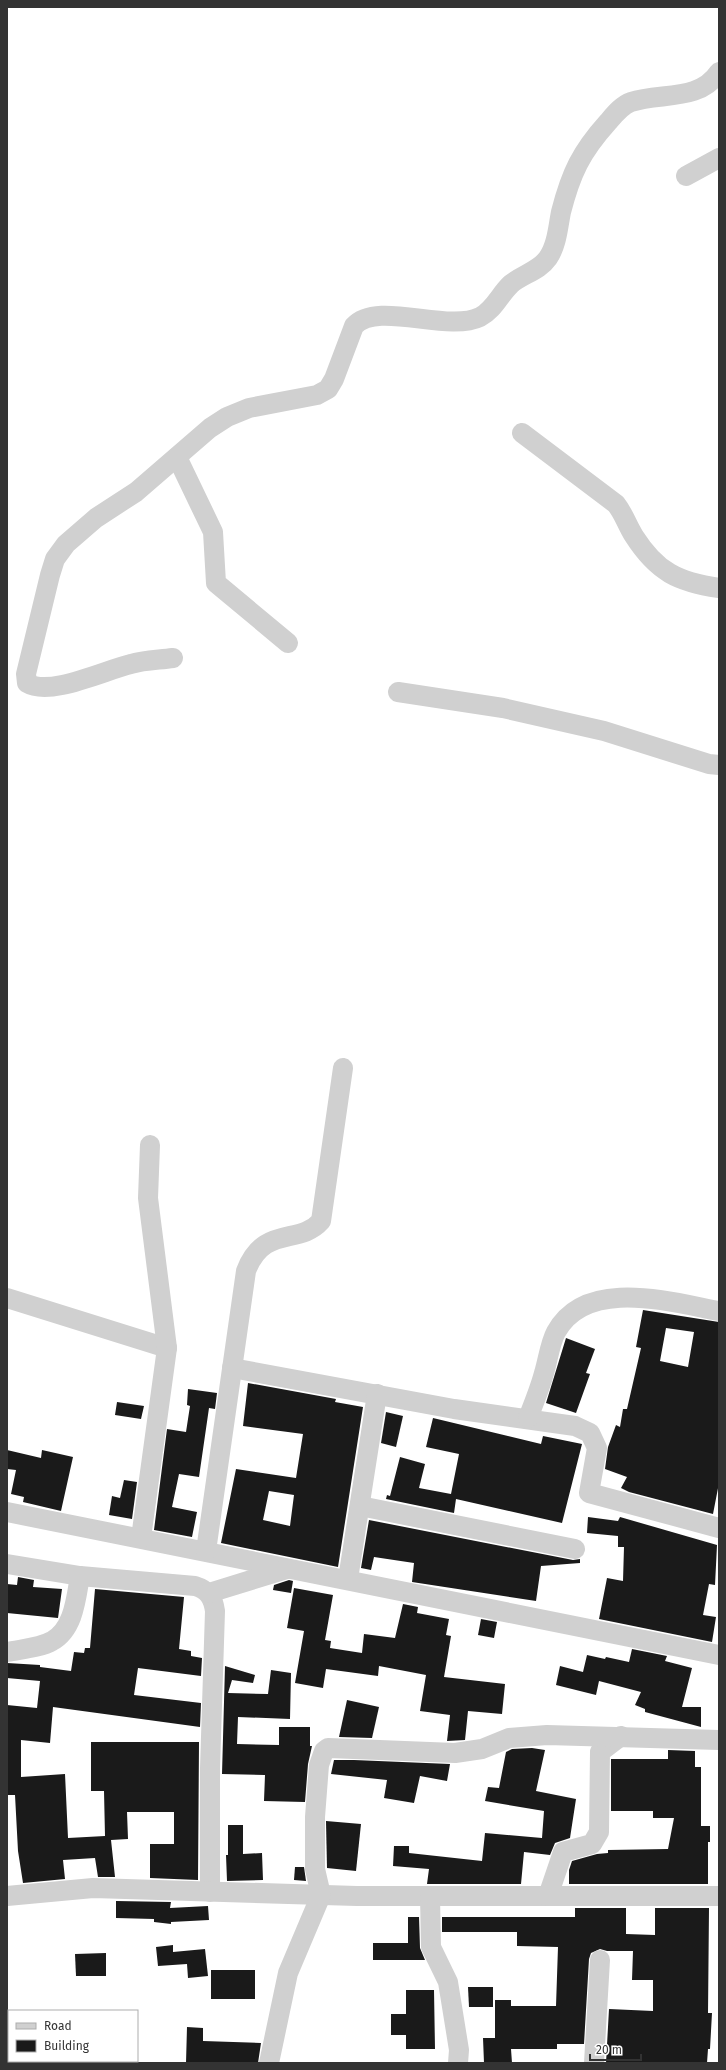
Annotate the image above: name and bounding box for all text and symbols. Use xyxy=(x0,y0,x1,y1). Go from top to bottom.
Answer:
legend xyxy=(8,2010,138,2062)
text: Road xyxy=(44,2019,72,2033)
scale bar xyxy=(590,2036,641,2062)
text: Building xyxy=(44,2039,90,2053)
text: 20 m xyxy=(596,2043,622,2057)

